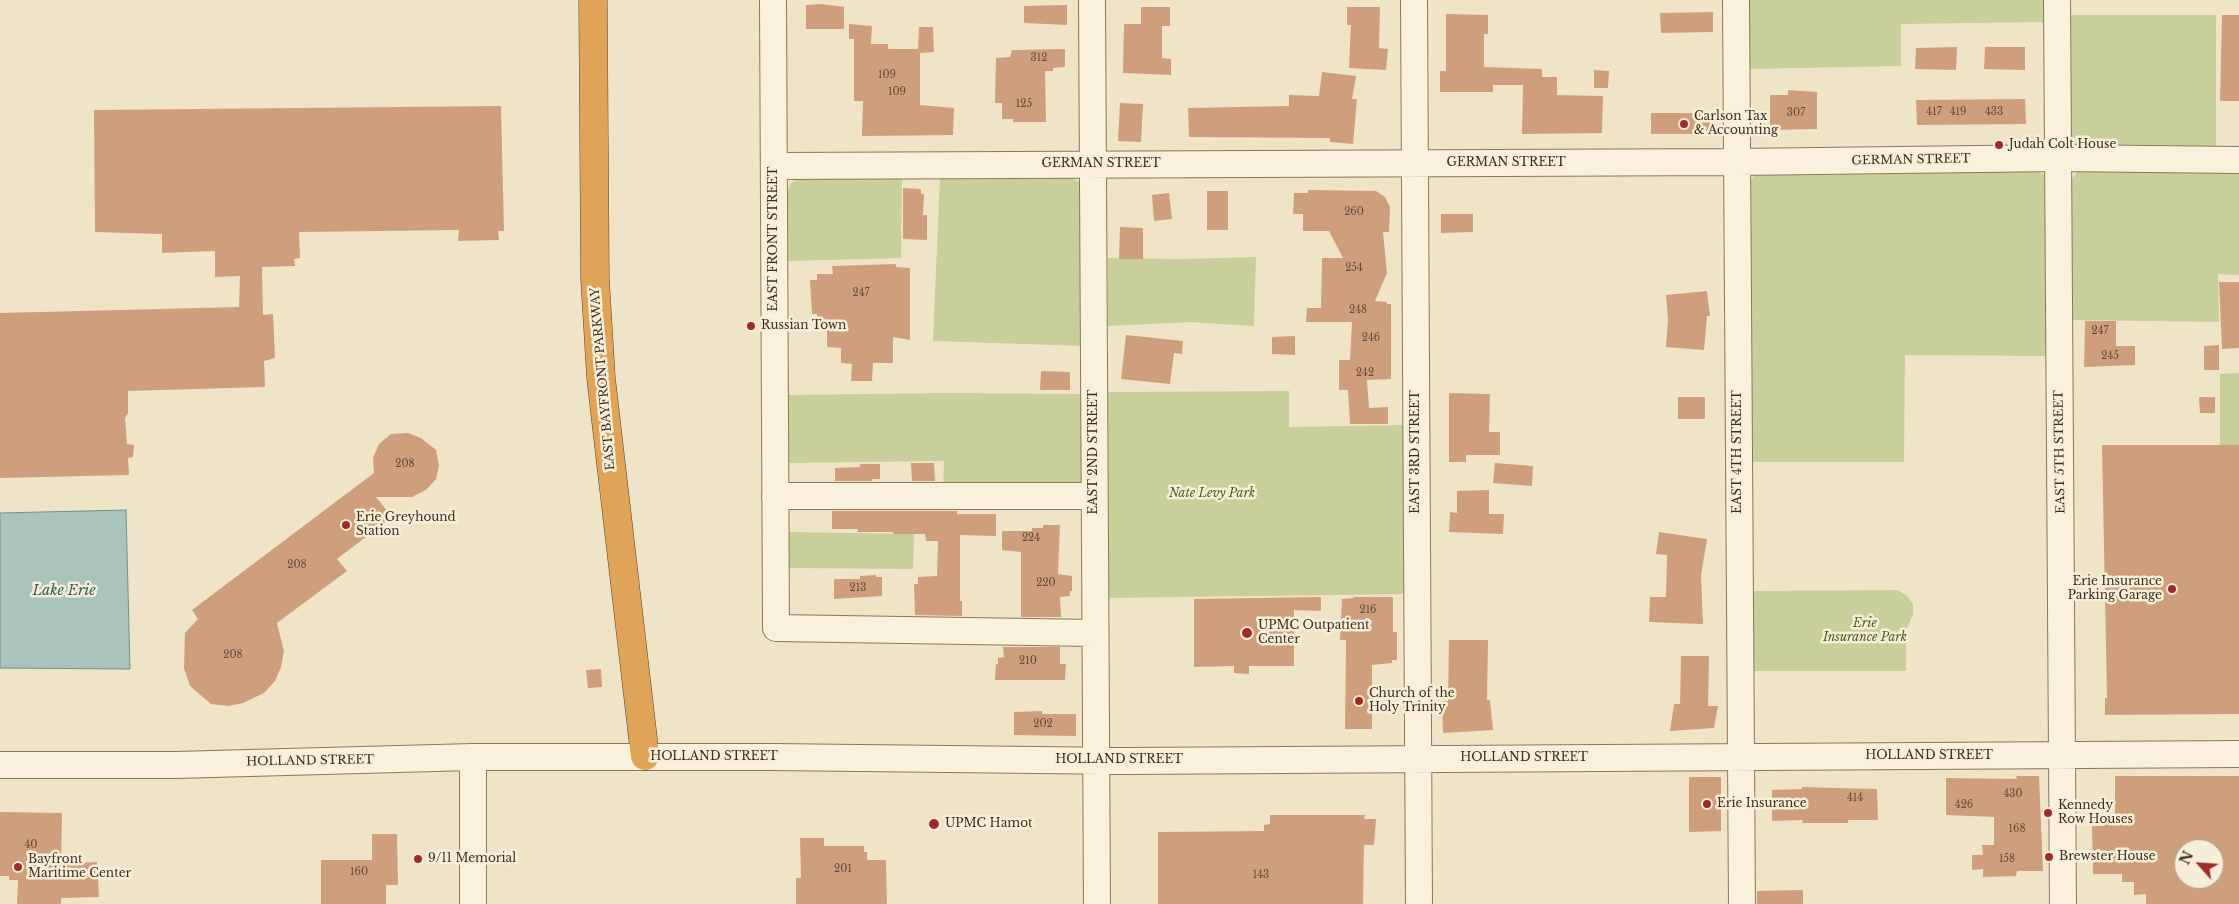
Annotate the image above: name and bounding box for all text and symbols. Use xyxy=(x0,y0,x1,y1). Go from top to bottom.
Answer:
house number: 312 xyxy=(1031,52,1047,64)
house number: 109 xyxy=(878,69,896,81)
house number: 109 xyxy=(888,86,906,98)
house number: 125 xyxy=(1016,98,1032,110)
house number: 417 xyxy=(1926,106,1942,118)
house number: 419 xyxy=(1950,106,1966,118)
house number: 433 xyxy=(1985,106,2003,118)
house number: 307 xyxy=(1787,107,1805,119)
place label: Carlson Tax & Accounting xyxy=(1694,110,1778,138)
marker: Carlson Tax & Accounting xyxy=(1678,118,1690,130)
place label: Judah Colt House xyxy=(2009,138,2116,152)
marker: Judah Colt House xyxy=(1993,139,2005,151)
street label: GERMAN STREET xyxy=(1851,152,1971,168)
street label: GERMAN STREET xyxy=(1446,156,1566,170)
street label: GERMAN STREET xyxy=(1041,157,1161,171)
street label: EAST FRONT STREET xyxy=(767,167,781,311)
house number: 260 xyxy=(1344,206,1364,218)
house number: 254 xyxy=(1345,262,1363,274)
street label: EAST BAYFRONT PARKWAY xyxy=(588,287,618,471)
house number: 247 xyxy=(852,287,870,299)
house number: 248 xyxy=(1349,304,1367,316)
place label: Russian Town xyxy=(761,319,846,333)
marker: Russian Town xyxy=(745,320,757,332)
house number: 247 xyxy=(2091,325,2109,337)
house number: 246 xyxy=(1362,332,1380,344)
house number: 245 xyxy=(2101,350,2119,362)
house number: 242 xyxy=(1356,367,1374,379)
street label: EAST 2ND STREET xyxy=(1087,390,1101,514)
street label: EAST 3RD STREET xyxy=(1409,390,1423,514)
street label: EAST 4TH STREET xyxy=(1731,390,1745,514)
street label: EAST 5TH STREET xyxy=(2052,390,2068,514)
house number: 208 xyxy=(395,458,415,470)
park label: Nate Levy Park xyxy=(1169,487,1255,501)
place label: Erie Greyhound Station xyxy=(356,511,456,539)
marker: Erie Greyhound Station xyxy=(340,519,352,531)
house number: 224 xyxy=(1022,532,1040,544)
house number: 208 xyxy=(287,559,307,571)
place label: Erie Insurance Parking Garage xyxy=(2068,575,2162,603)
house number: 220 xyxy=(1036,577,1056,589)
house number: 213 xyxy=(850,582,866,594)
water label: Lake Erie xyxy=(32,583,96,599)
marker: Erie Insurance Parking Garage xyxy=(2166,583,2178,595)
house number: 216 xyxy=(1359,604,1377,616)
park label: Erie Insurance Park xyxy=(1823,617,1907,645)
place label: UPMC Outpatient Center xyxy=(1258,619,1370,647)
marker: UPMC Outpatient Center xyxy=(1240,626,1254,640)
house number: 208 xyxy=(223,649,243,661)
house number: 210 xyxy=(1019,655,1037,667)
place label: Church of the Holy Trinity xyxy=(1369,687,1455,715)
marker: Church of the Holy Trinity xyxy=(1353,695,1365,707)
house number: 202 xyxy=(1033,718,1053,730)
street label: HOLLAND STREET xyxy=(1865,749,1993,763)
street label: HOLLAND STREET xyxy=(650,750,778,764)
street label: HOLLAND STREET xyxy=(1460,751,1588,765)
street label: HOLLAND STREET xyxy=(246,753,374,769)
street label: HOLLAND STREET xyxy=(1055,753,1183,767)
house number: 430 xyxy=(2003,788,2023,800)
house number: 414 xyxy=(1847,792,1863,804)
place label: Erie Insurance xyxy=(1717,797,1807,811)
marker: Erie Insurance xyxy=(1701,798,1713,810)
house number: 426 xyxy=(1955,799,1973,811)
place label: Kennedy Row Houses xyxy=(2058,799,2133,827)
marker: Kennedy Row Houses xyxy=(2042,807,2054,819)
marker: UPMC Hamot xyxy=(927,817,941,831)
place label: UPMC Hamot xyxy=(945,817,1033,831)
house number: 168 xyxy=(2009,823,2025,835)
house number: 40 xyxy=(25,839,37,851)
north arrow xyxy=(2174,839,2224,889)
text: N xyxy=(2175,848,2197,868)
place label: Brewster House xyxy=(2059,850,2156,864)
marker: Brewster House xyxy=(2043,851,2055,863)
place label: 9/11 Memorial xyxy=(428,852,516,866)
place label: Bayfront Maritime Center xyxy=(28,853,131,881)
marker: 9/11 Memorial xyxy=(412,853,424,865)
house number: 158 xyxy=(1999,853,2015,865)
marker: Bayfront Maritime Center xyxy=(12,861,24,873)
house number: 201 xyxy=(834,863,852,875)
house number: 160 xyxy=(350,866,368,878)
house number: 143 xyxy=(1253,869,1269,881)

